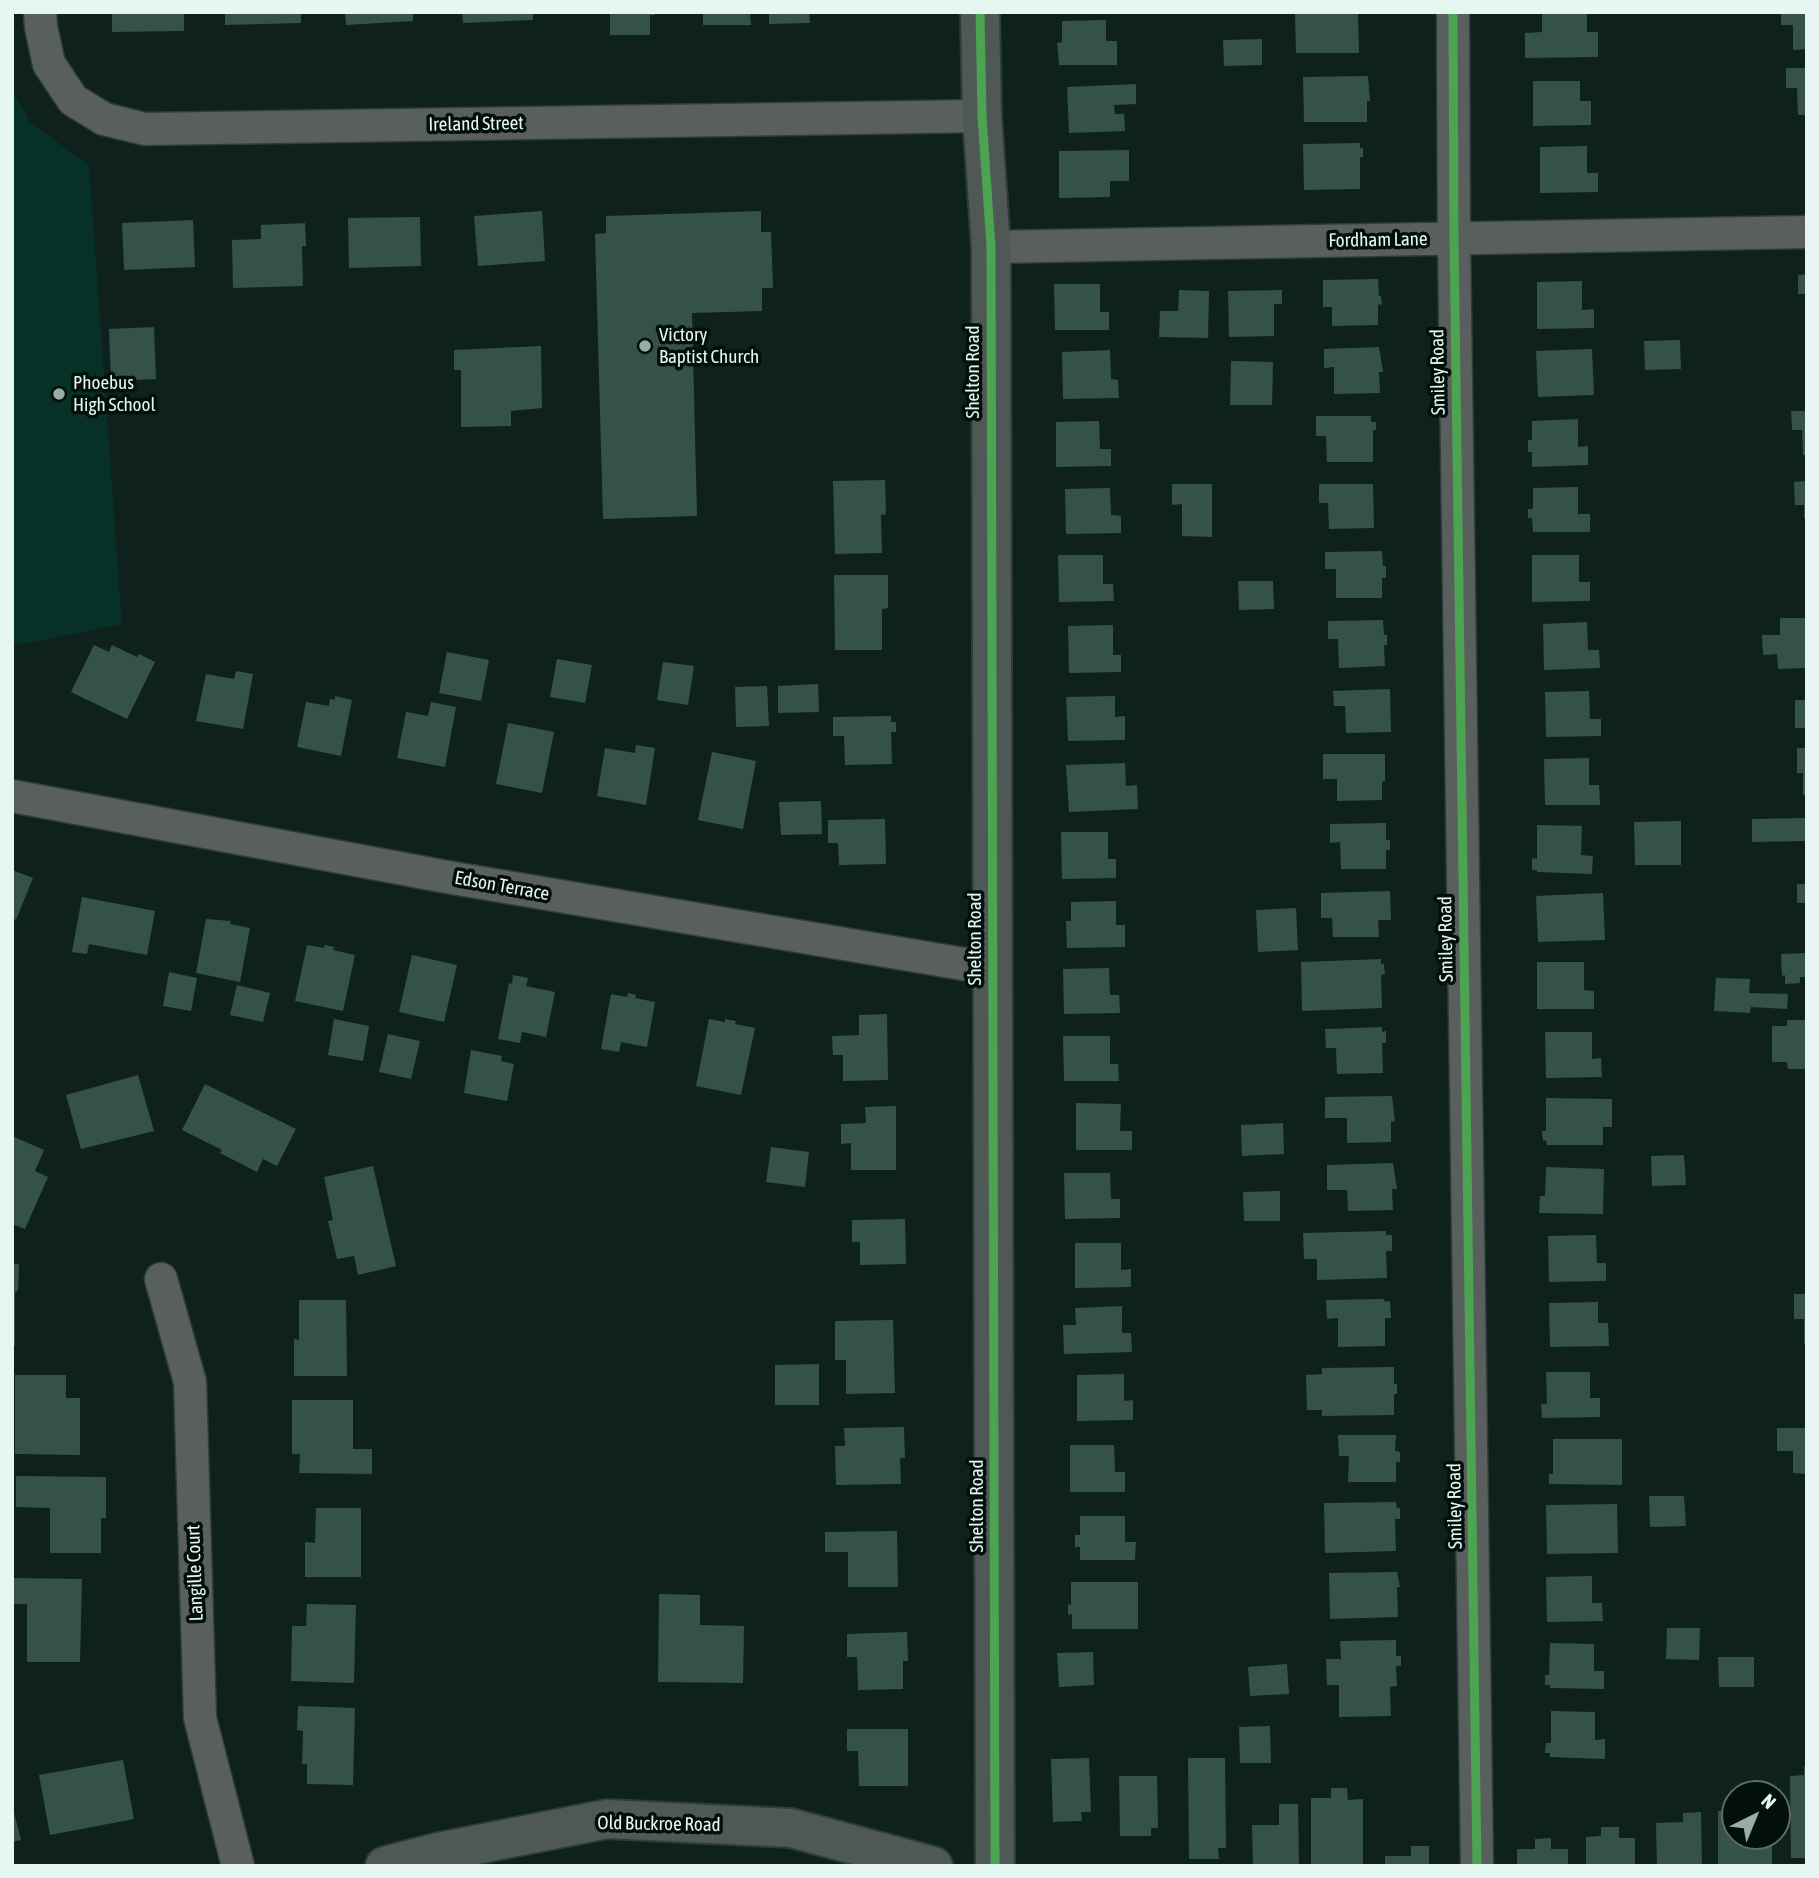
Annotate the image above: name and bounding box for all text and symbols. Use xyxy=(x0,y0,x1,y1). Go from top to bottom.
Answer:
street label: Ireland Street xyxy=(428,112,524,136)
street label: Fordham Lane xyxy=(1328,228,1428,252)
place label: Victory Baptist Church xyxy=(659,324,759,368)
street label: Shelton Road xyxy=(962,325,984,419)
street label: Smiley Road xyxy=(1426,329,1450,415)
marker: Victory Baptist Church xyxy=(637,338,653,354)
place label: Phoebus High School xyxy=(73,372,156,416)
marker: Phoebus High School xyxy=(51,386,67,402)
street label: Edson Terrace xyxy=(453,866,551,906)
street label: Shelton Road xyxy=(964,892,986,986)
street label: Smiley Road xyxy=(1434,896,1458,982)
street label: Shelton Road xyxy=(966,1459,988,1553)
street label: Smiley Road xyxy=(1443,1463,1467,1549)
street label: Langille Court xyxy=(182,1524,208,1622)
north arrow xyxy=(1721,1780,1791,1850)
text: N xyxy=(1757,1789,1781,1813)
street label: Old Buckroe Road xyxy=(597,1812,721,1836)

